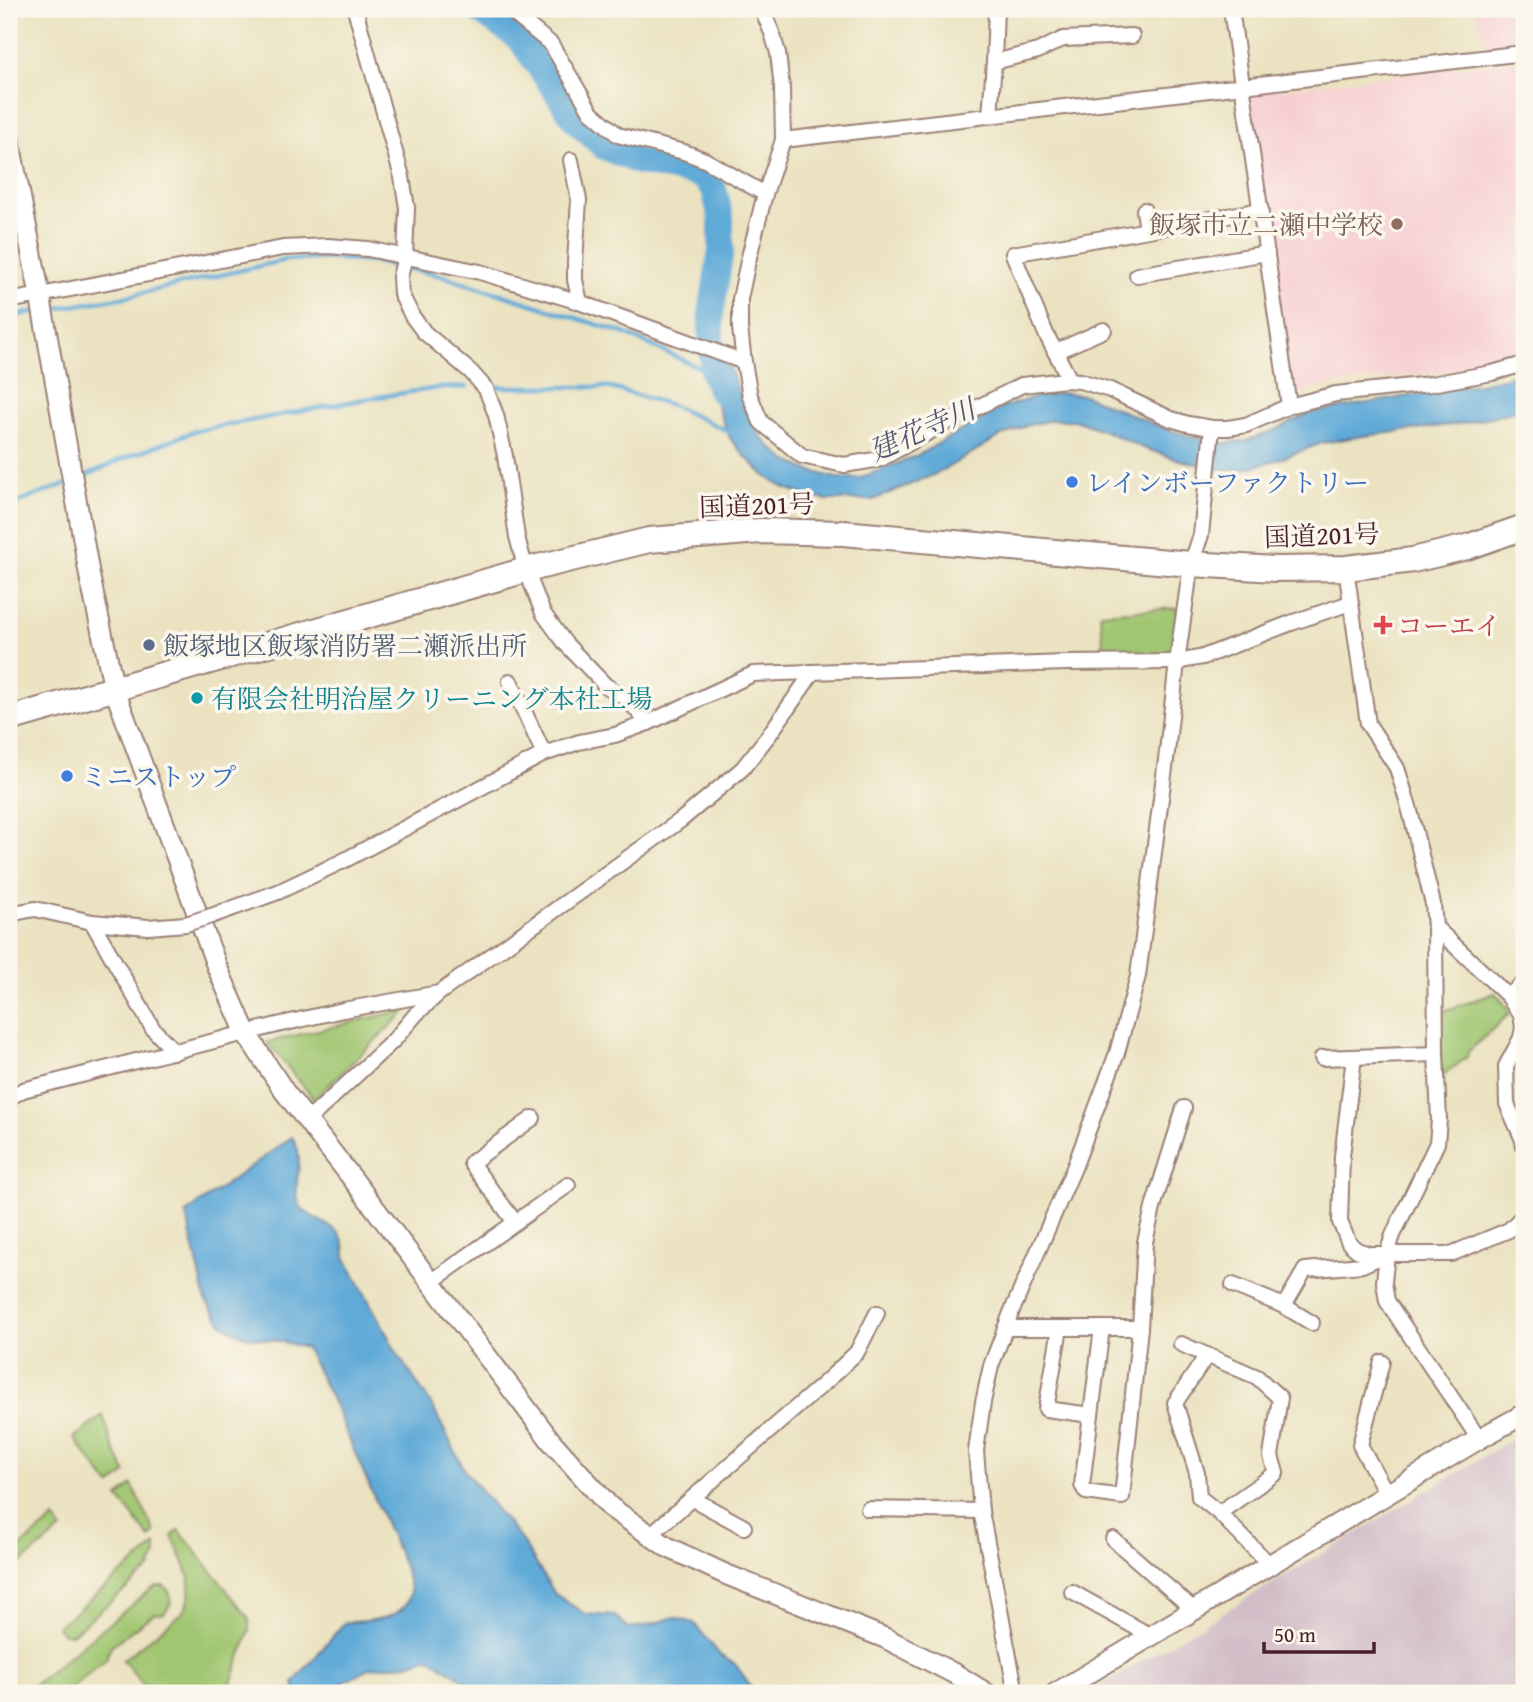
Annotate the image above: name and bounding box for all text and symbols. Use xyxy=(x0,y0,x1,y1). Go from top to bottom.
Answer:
place label: 飯塚市立二瀬中学校 xyxy=(1149,205,1383,244)
marker: 飯塚市立二瀬中学校 xyxy=(1389,216,1405,232)
water label: 建花寺川 xyxy=(862,386,984,471)
place label: レインボーファクトリー xyxy=(1086,463,1369,502)
marker: レインボーファクトリー xyxy=(1064,474,1080,490)
street label: 国道201号 xyxy=(699,483,815,527)
street label: 国道201号 xyxy=(1264,513,1380,557)
place label: コーエイ xyxy=(1397,606,1501,645)
marker: コーエイ xyxy=(1375,617,1391,633)
place label: 飯塚地区飯塚消防署二瀬派出所 xyxy=(163,626,527,665)
marker: 飯塚地区飯塚消防署二瀬派出所 xyxy=(141,637,157,653)
place label: 有限会社明治屋クリーニング本社工場 xyxy=(211,679,652,718)
marker: 有限会社明治屋クリーニング本社工場 xyxy=(189,690,205,706)
place label: ミニストップ xyxy=(81,757,236,796)
marker: ミニストップ xyxy=(59,768,75,784)
scale bar xyxy=(1264,1611,1374,1655)
text: 50 m xyxy=(1274,1619,1316,1650)

